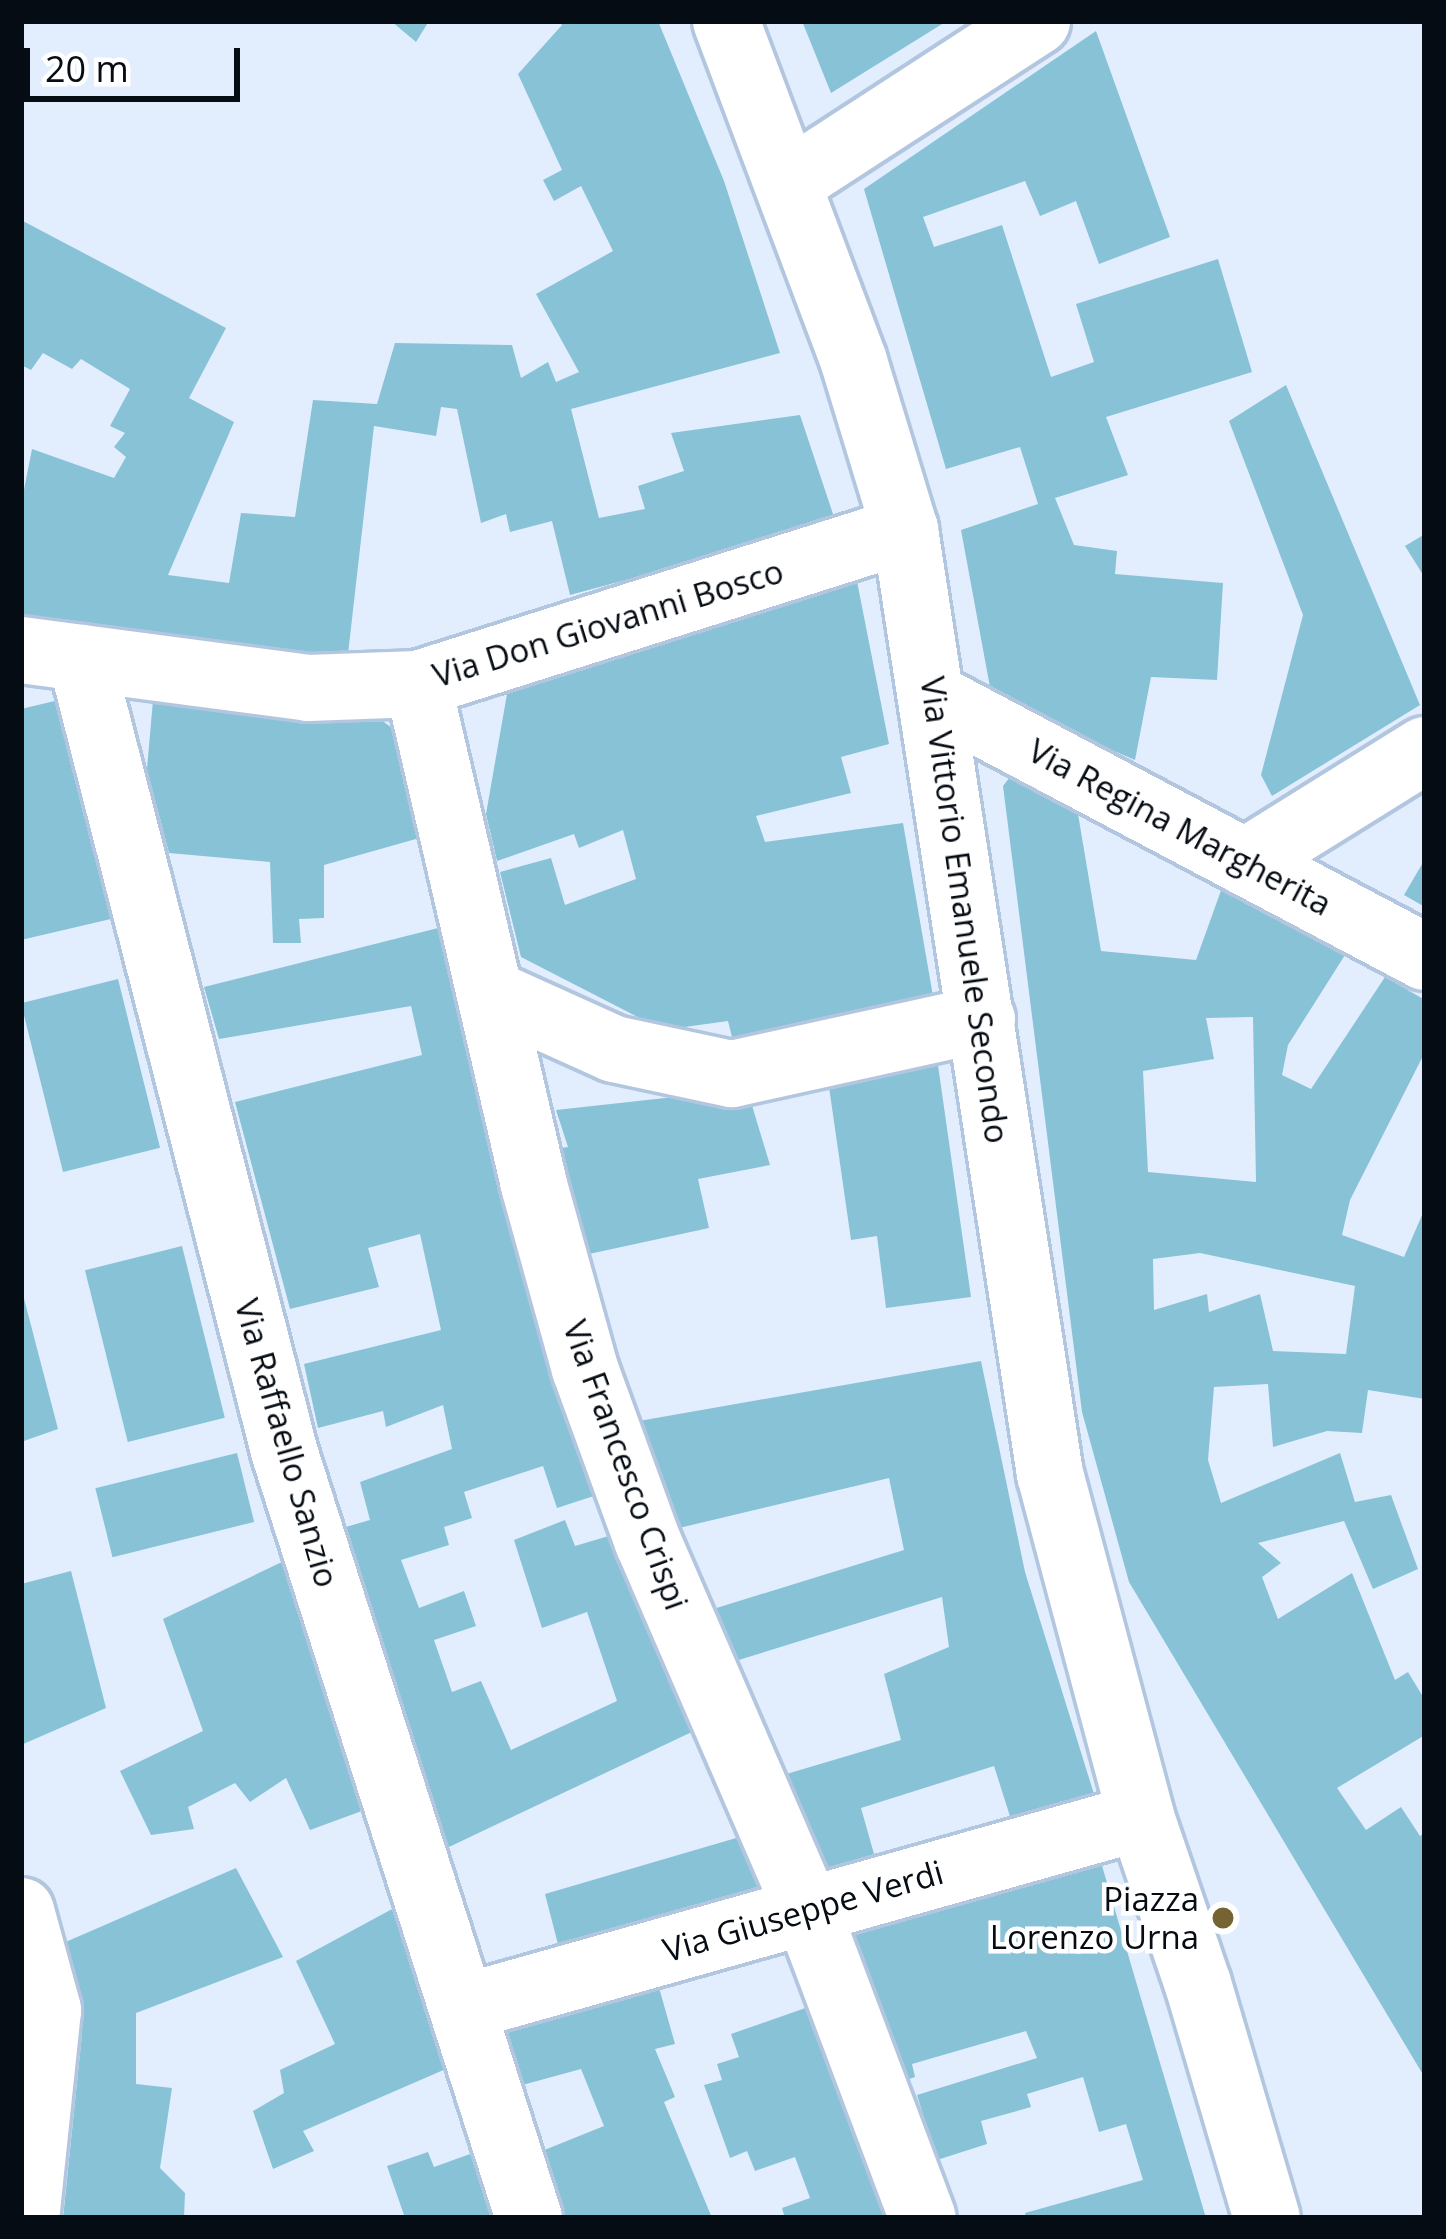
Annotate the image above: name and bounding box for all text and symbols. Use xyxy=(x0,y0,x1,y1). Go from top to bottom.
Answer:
scale bar xyxy=(30,24,246,98)
text: 20 m xyxy=(45,44,129,93)
street label: Via Don Giovanni Bosco xyxy=(428,551,788,695)
street label: Via Vittorio Emanuele Secondo xyxy=(913,674,1017,1146)
street label: Via Regina Margherita xyxy=(1022,730,1338,924)
street label: Via Raffaello Sanzio xyxy=(227,1294,347,1592)
street label: Via Francesco Crispi xyxy=(555,1315,697,1615)
street label: Via Giuseppe Verdi xyxy=(658,1852,948,1970)
place label: Piazza Lorenzo Urna xyxy=(990,1879,1199,1957)
marker: Piazza Lorenzo Urna xyxy=(1210,1905,1236,1931)

